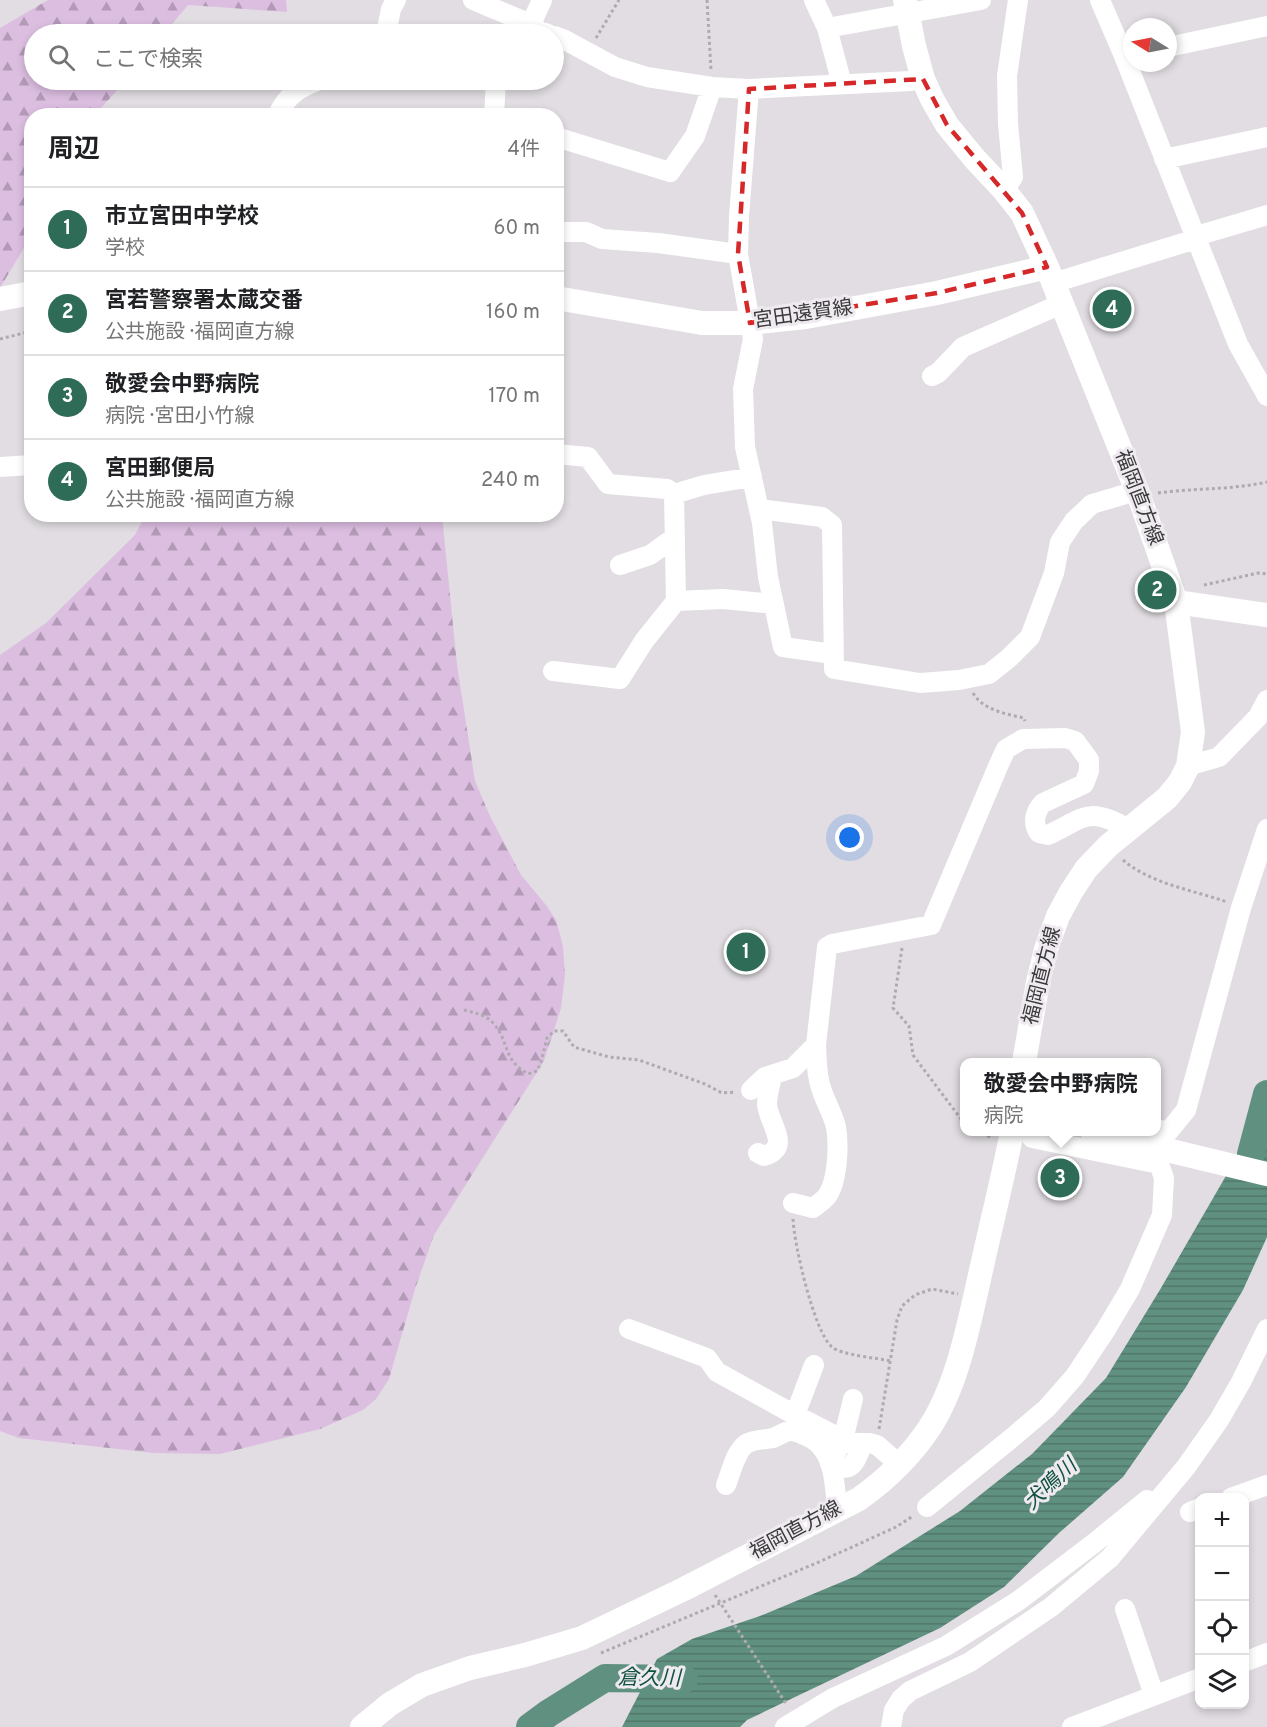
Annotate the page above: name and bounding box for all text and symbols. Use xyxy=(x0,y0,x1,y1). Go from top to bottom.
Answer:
north arrow xyxy=(1123,18,1177,72)
search box xyxy=(24,24,564,90)
icon: search xyxy=(45,41,78,74)
text: ここで検索 xyxy=(93,47,203,74)
text: 周辺 xyxy=(48,134,100,167)
text: 4件 xyxy=(508,137,540,163)
text: 市立宮田中学校 xyxy=(105,204,259,231)
text: 1 xyxy=(64,216,72,242)
text: 60 m xyxy=(494,216,540,242)
text: 学校 xyxy=(105,236,145,262)
pin: 4 xyxy=(1092,286,1132,332)
text: 宮若警察署太蔵交番 xyxy=(105,288,303,315)
street label: 宮田遠賀線 xyxy=(752,295,854,335)
text: 2 xyxy=(61,300,74,326)
text: 160 m xyxy=(486,300,540,326)
text: 公共施設 · 福岡直方線 xyxy=(105,320,294,346)
text: 敬愛会中野病院 xyxy=(105,372,259,399)
text: 3 xyxy=(62,384,74,410)
text: 170 m xyxy=(488,384,540,410)
text: 病院 · 宮田小竹線 xyxy=(105,404,254,430)
street label: 福岡直方線 xyxy=(1108,447,1168,549)
text: 宮田郵便局 xyxy=(105,456,215,483)
text: 4 xyxy=(61,468,74,494)
text: 240 m xyxy=(481,468,540,494)
text: 公共施設 · 福岡直方線 xyxy=(105,488,294,514)
pin: 2 xyxy=(1138,568,1176,612)
your location xyxy=(835,823,864,852)
street label: 福岡直方線 xyxy=(1018,924,1068,1028)
pin: 1 xyxy=(726,930,766,974)
popup xyxy=(960,1058,1161,1136)
text: 敬愛会中野病院 xyxy=(983,1072,1138,1099)
text: 病院 xyxy=(983,1104,1023,1130)
pin: 3 xyxy=(1040,1156,1080,1200)
water label: 犬鳴川 xyxy=(1019,1452,1085,1516)
map controls xyxy=(1195,1493,1249,1709)
button: + xyxy=(1195,1493,1249,1547)
street label: 福岡直方線 xyxy=(746,1496,846,1566)
button: − xyxy=(1195,1547,1249,1601)
button: locate xyxy=(1195,1601,1249,1655)
button: layers xyxy=(1195,1655,1249,1709)
water label: 倉久川 xyxy=(617,1665,683,1693)

